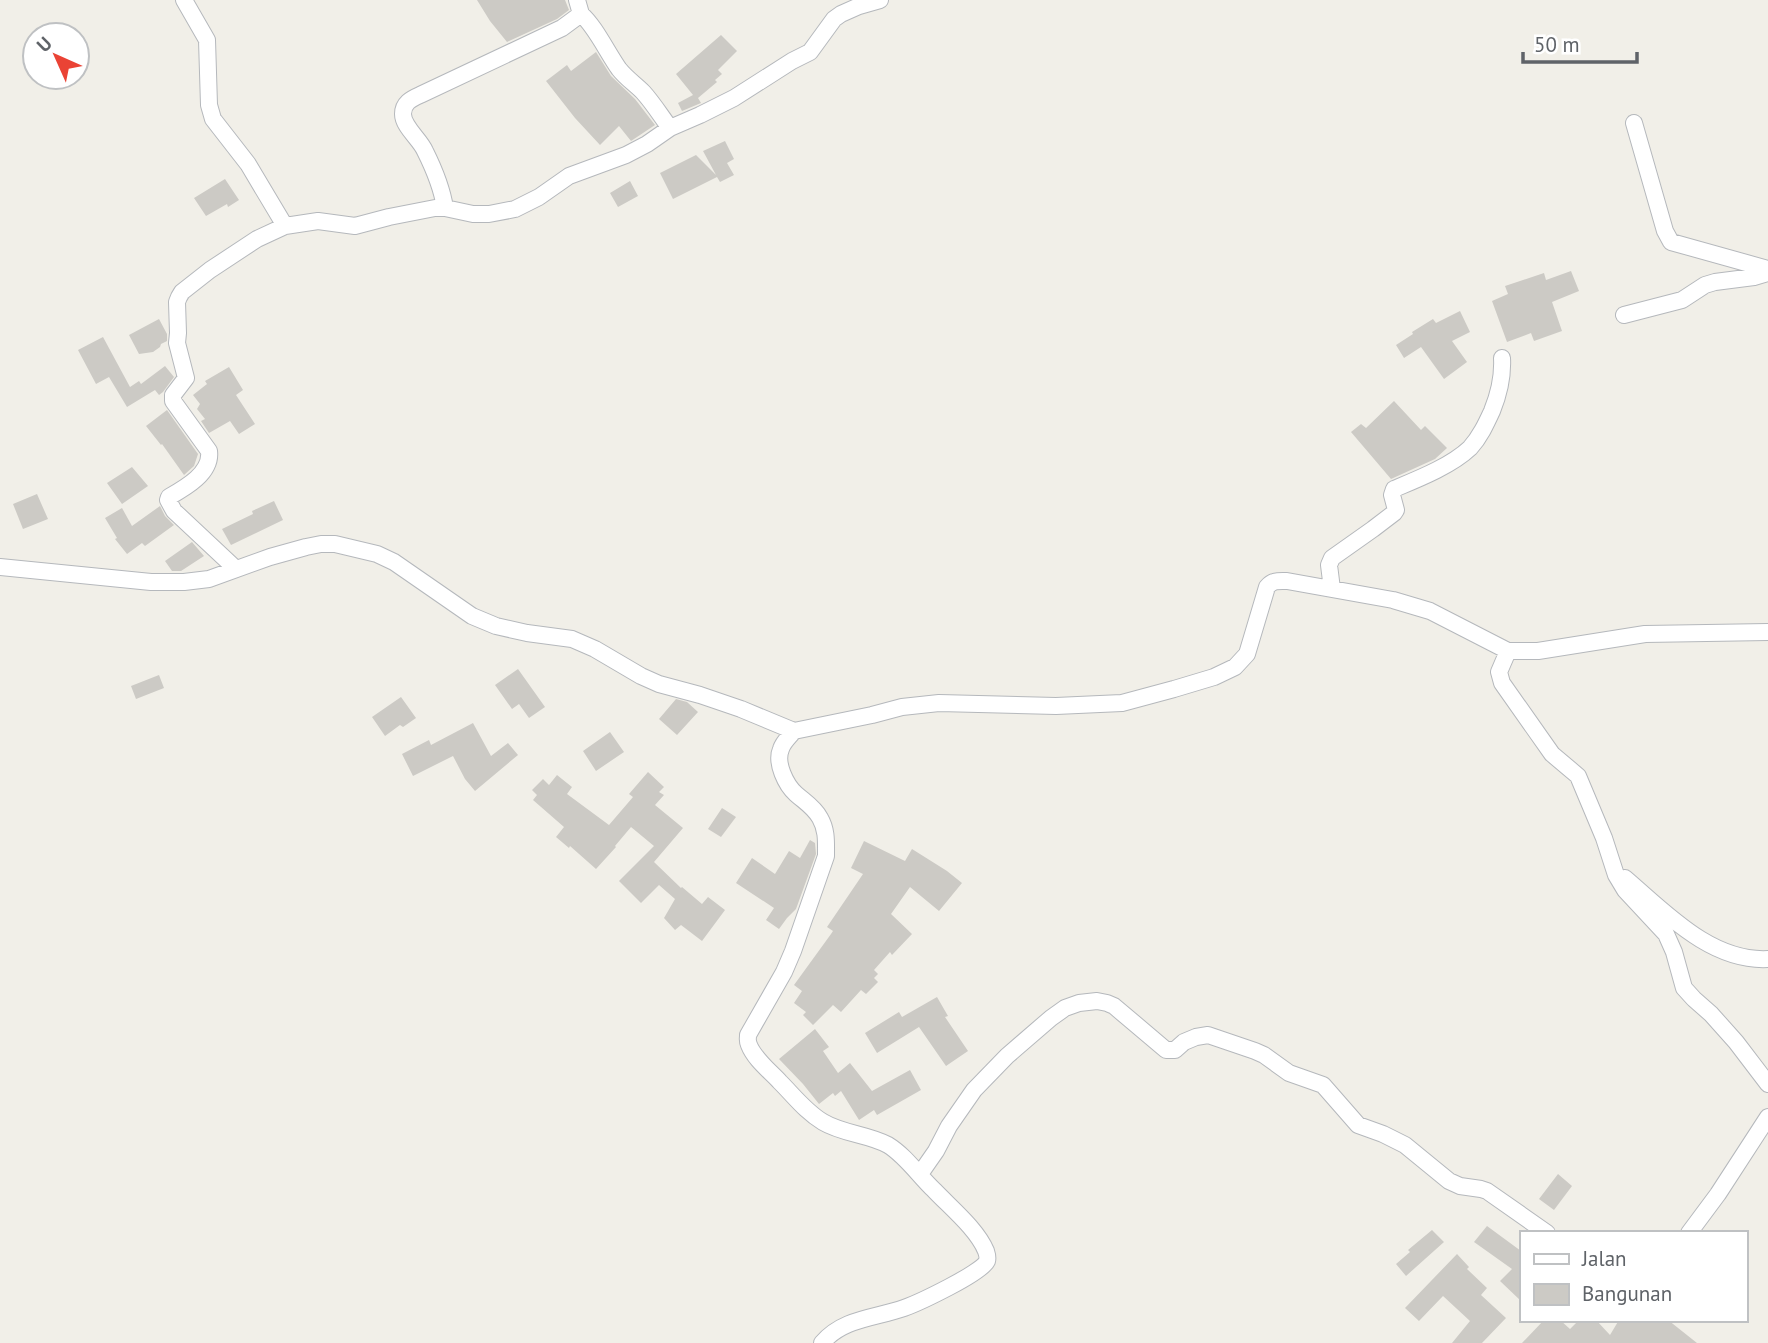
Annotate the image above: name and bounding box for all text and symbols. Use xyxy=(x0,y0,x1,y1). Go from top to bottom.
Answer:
north arrow xyxy=(21,21,91,91)
scale bar xyxy=(1523,21,1637,65)
text: U xyxy=(31,31,57,57)
text: 50 m xyxy=(1534,31,1580,58)
legend xyxy=(1520,1231,1747,1322)
text: Jalan xyxy=(1581,1245,1627,1272)
text: Bangunan xyxy=(1582,1280,1672,1307)

